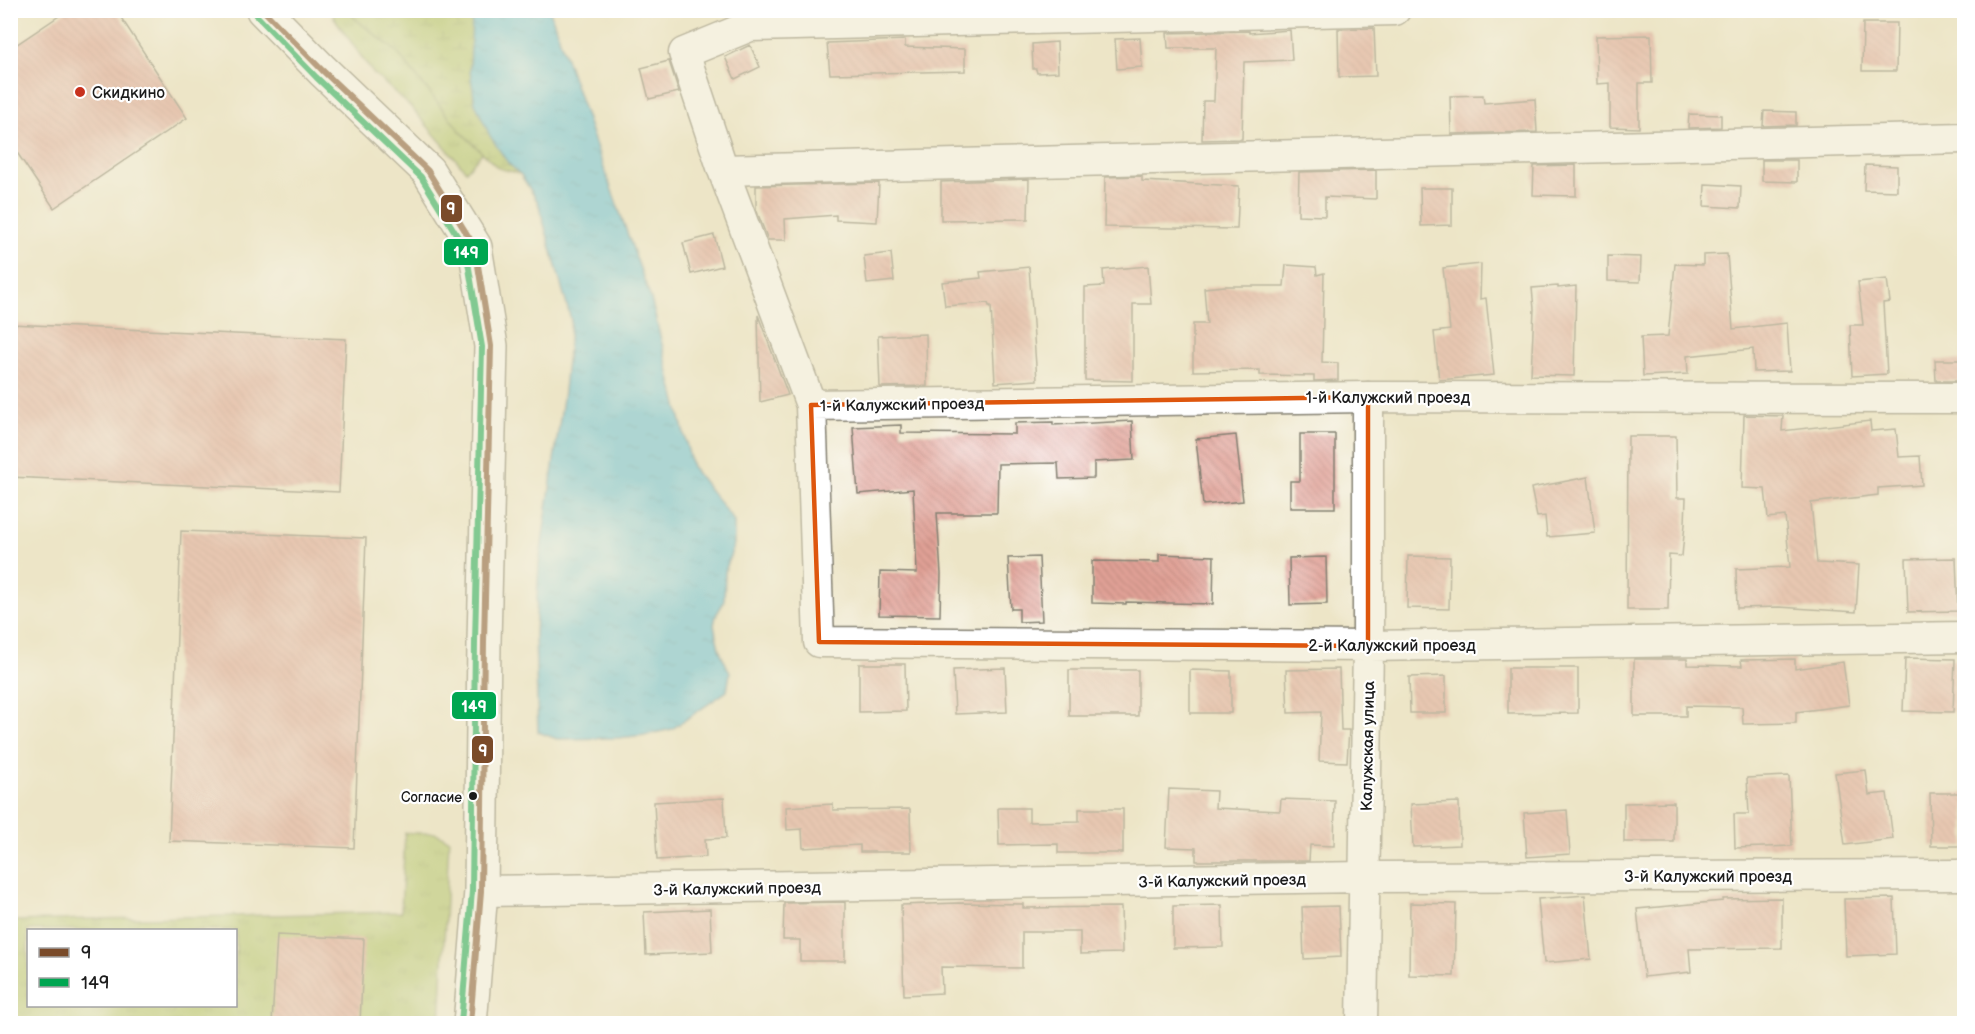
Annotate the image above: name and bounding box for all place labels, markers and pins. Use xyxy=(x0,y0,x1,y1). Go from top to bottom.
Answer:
place label: Скидкино xyxy=(92,84,165,103)
marker: Скидкино xyxy=(73,85,87,99)
place label: Согласие xyxy=(401,789,462,806)
marker: Согласие xyxy=(467,790,479,802)

